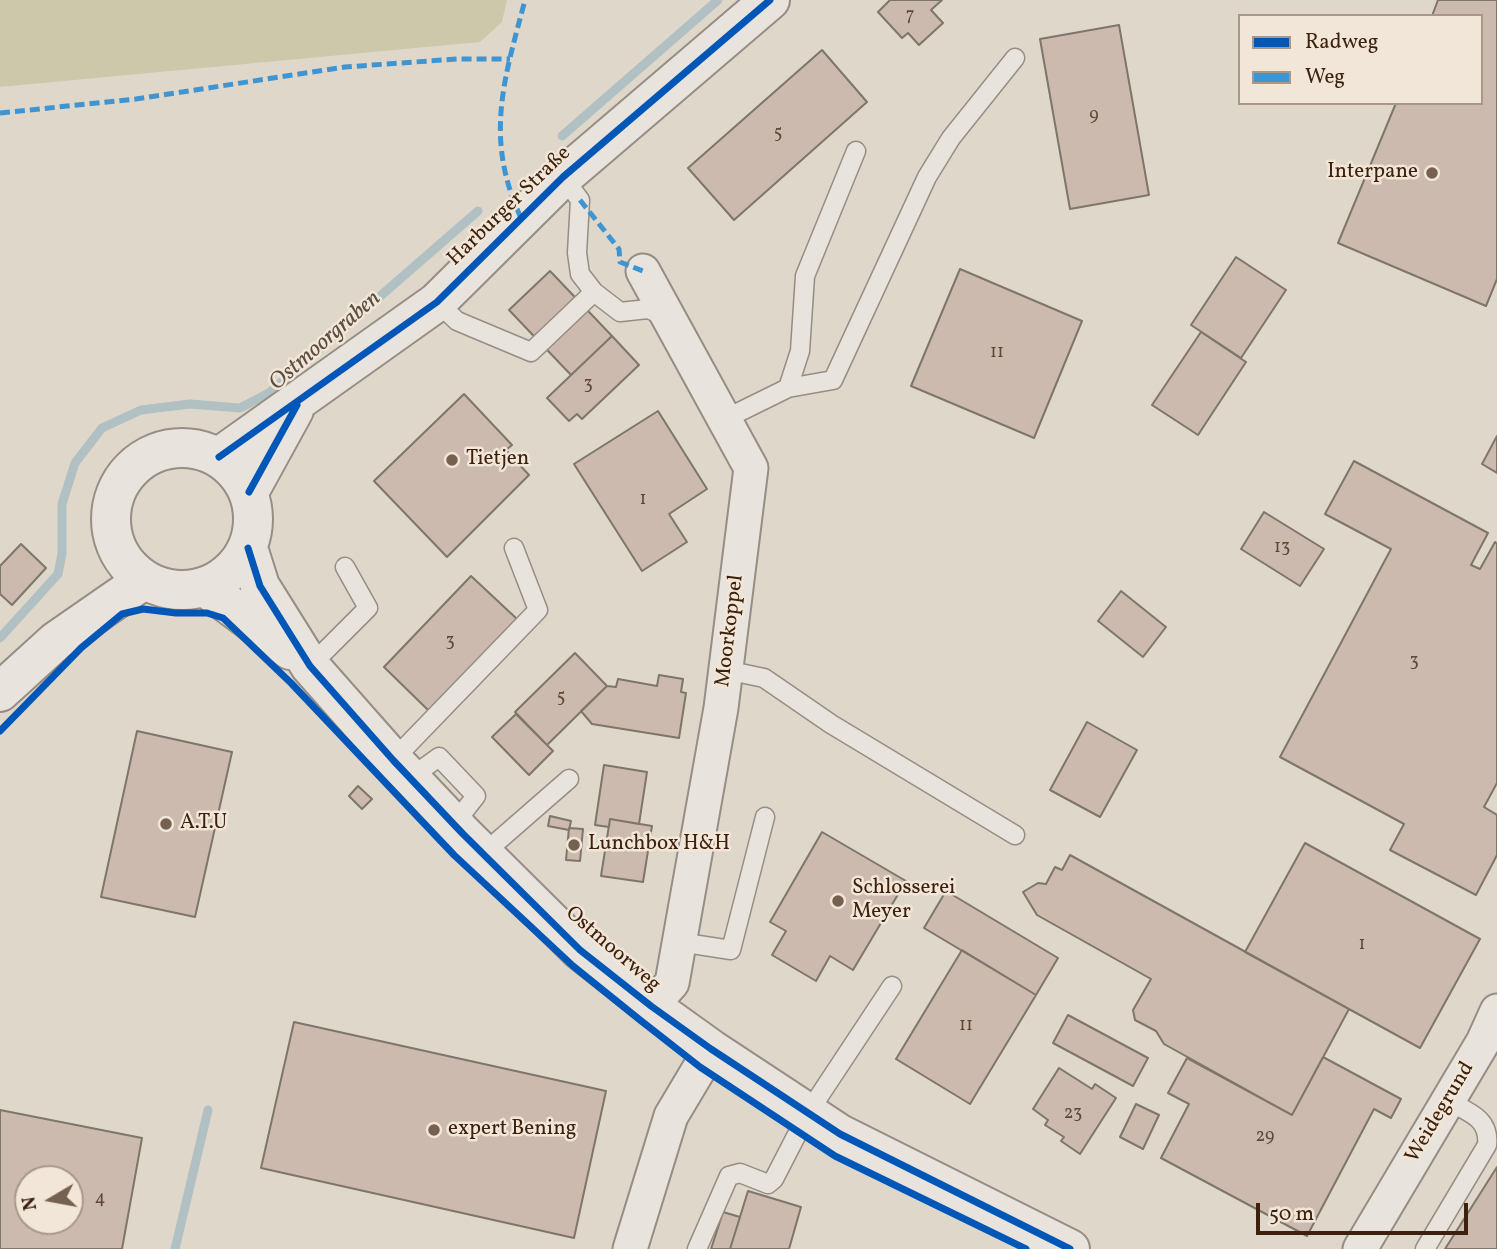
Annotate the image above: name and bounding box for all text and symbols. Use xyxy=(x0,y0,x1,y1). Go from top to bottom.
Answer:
house number: 7 xyxy=(906,6,914,28)
legend xyxy=(1238,14,1483,105)
text: Radweg xyxy=(1305,28,1378,57)
text: Weg xyxy=(1305,63,1345,92)
house number: 9 xyxy=(1089,106,1099,128)
house number: 5 xyxy=(774,124,782,146)
street label: Harburger Straße xyxy=(443,142,577,272)
place label: Interpane xyxy=(1327,160,1418,186)
marker: Interpane xyxy=(1424,165,1440,181)
water label: Ostmoorgraben xyxy=(264,286,388,398)
house number: 11 xyxy=(990,343,1004,365)
house number: 3 xyxy=(583,375,593,397)
place label: Tietjen xyxy=(466,447,529,473)
marker: Tietjen xyxy=(444,452,460,468)
house number: 1 xyxy=(640,490,646,512)
house number: 13 xyxy=(1274,538,1290,560)
street label: Moorkoppel xyxy=(712,573,750,689)
house number: 3 xyxy=(445,632,455,654)
house number: 3 xyxy=(1409,652,1419,674)
house number: 5 xyxy=(557,688,565,710)
place label: A.T.U xyxy=(180,811,227,837)
marker: A.T.U xyxy=(158,816,174,832)
place label: Lunchbox H&H xyxy=(588,832,730,858)
marker: Lunchbox H&H xyxy=(566,837,582,853)
place label: Schlosserei Meyer xyxy=(852,876,955,926)
marker: Schlosserei Meyer xyxy=(830,893,846,909)
street label: Ostmoorweg xyxy=(559,902,665,998)
house number: 1 xyxy=(1359,935,1365,957)
house number: 11 xyxy=(959,1016,973,1038)
street label: Weidegrund xyxy=(1401,1058,1481,1168)
house number: 23 xyxy=(1064,1104,1082,1126)
place label: expert Bening xyxy=(448,1117,576,1143)
marker: expert Bening xyxy=(426,1122,442,1138)
house number: 29 xyxy=(1256,1127,1274,1149)
north arrow xyxy=(14,1165,84,1235)
house number: 4 xyxy=(95,1189,105,1211)
scale bar xyxy=(1259,1190,1471,1234)
text: N xyxy=(16,1194,44,1212)
text: 50 m xyxy=(1269,1200,1314,1229)

